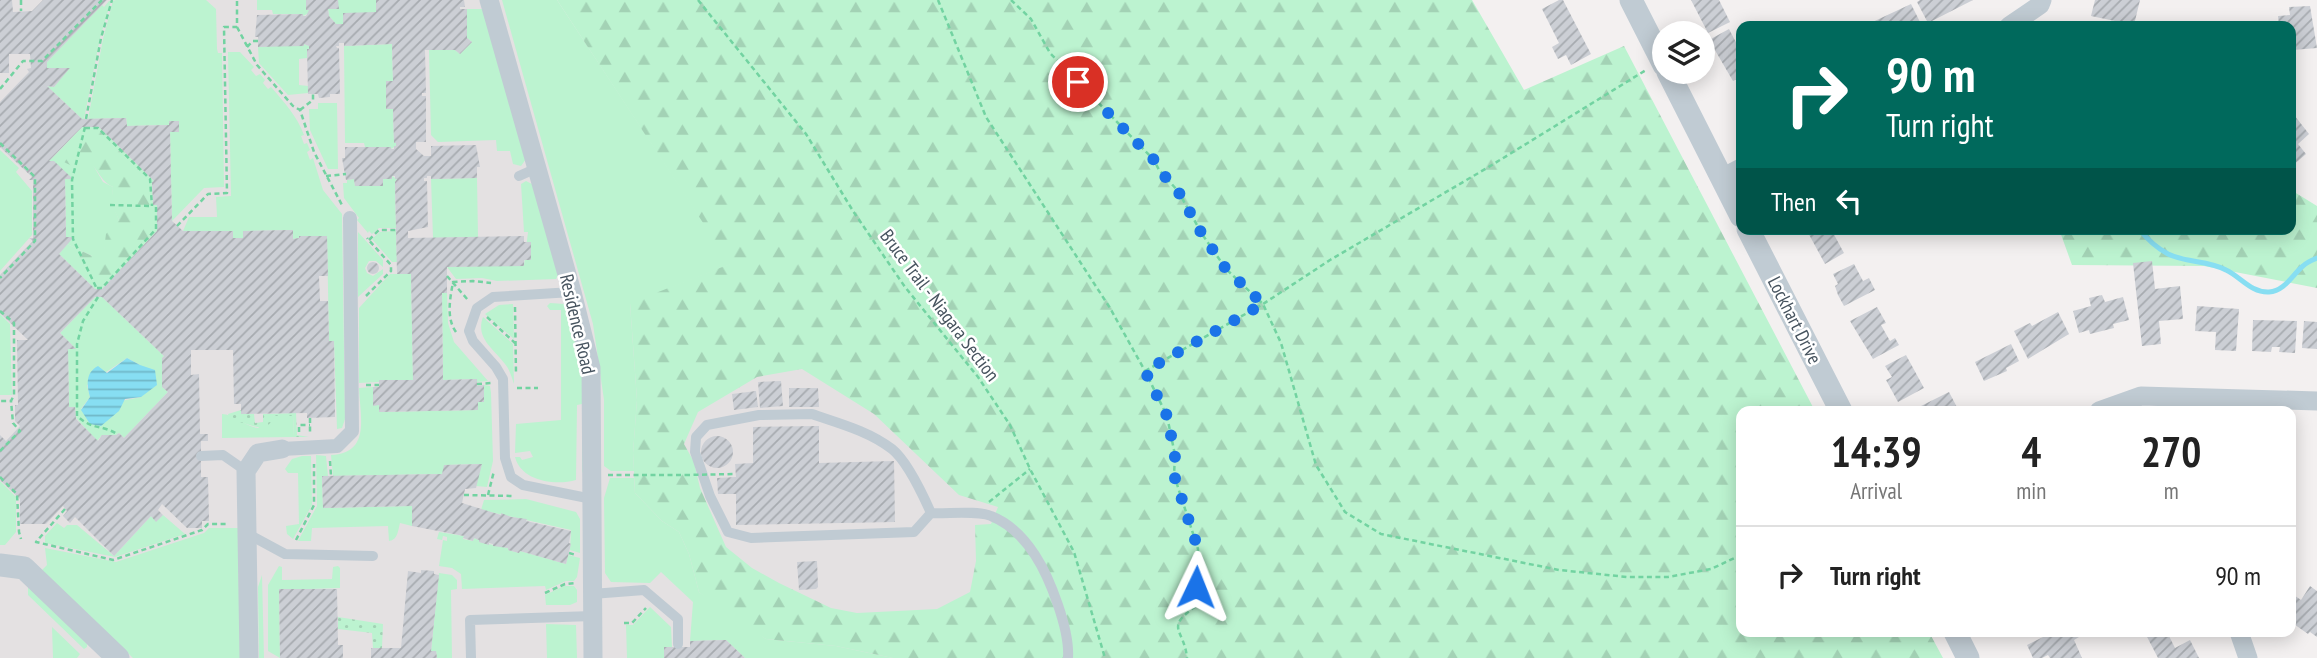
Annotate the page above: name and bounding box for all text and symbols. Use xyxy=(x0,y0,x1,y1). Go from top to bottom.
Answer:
map controls xyxy=(1652,21,1715,84)
button: layers xyxy=(1652,21,1715,84)
text: 90 m xyxy=(1886,42,1975,106)
icon: right xyxy=(1771,49,1862,140)
pin xyxy=(1048,52,1108,112)
icon: arrive xyxy=(1059,63,1097,101)
text: Turn right xyxy=(1886,104,1994,146)
icon: left xyxy=(1830,182,1868,220)
text: Then xyxy=(1771,185,1816,218)
street label: Bruce Trail - Niagara Section xyxy=(875,224,1005,386)
street label: Residence Road xyxy=(555,272,601,376)
street label: Lockhart Drive xyxy=(1763,272,1827,368)
text: 14:39 xyxy=(1831,424,1922,479)
text: 4 xyxy=(2021,424,2041,479)
text: 270 xyxy=(2141,424,2201,479)
text: Arrival xyxy=(1850,476,1902,505)
text: min xyxy=(2016,476,2046,505)
text: m xyxy=(2164,476,2179,505)
position arrow xyxy=(1159,550,1233,624)
icon: right xyxy=(1771,556,1809,594)
text: Turn right xyxy=(1830,559,1921,592)
text: 90 m xyxy=(2215,559,2261,592)

